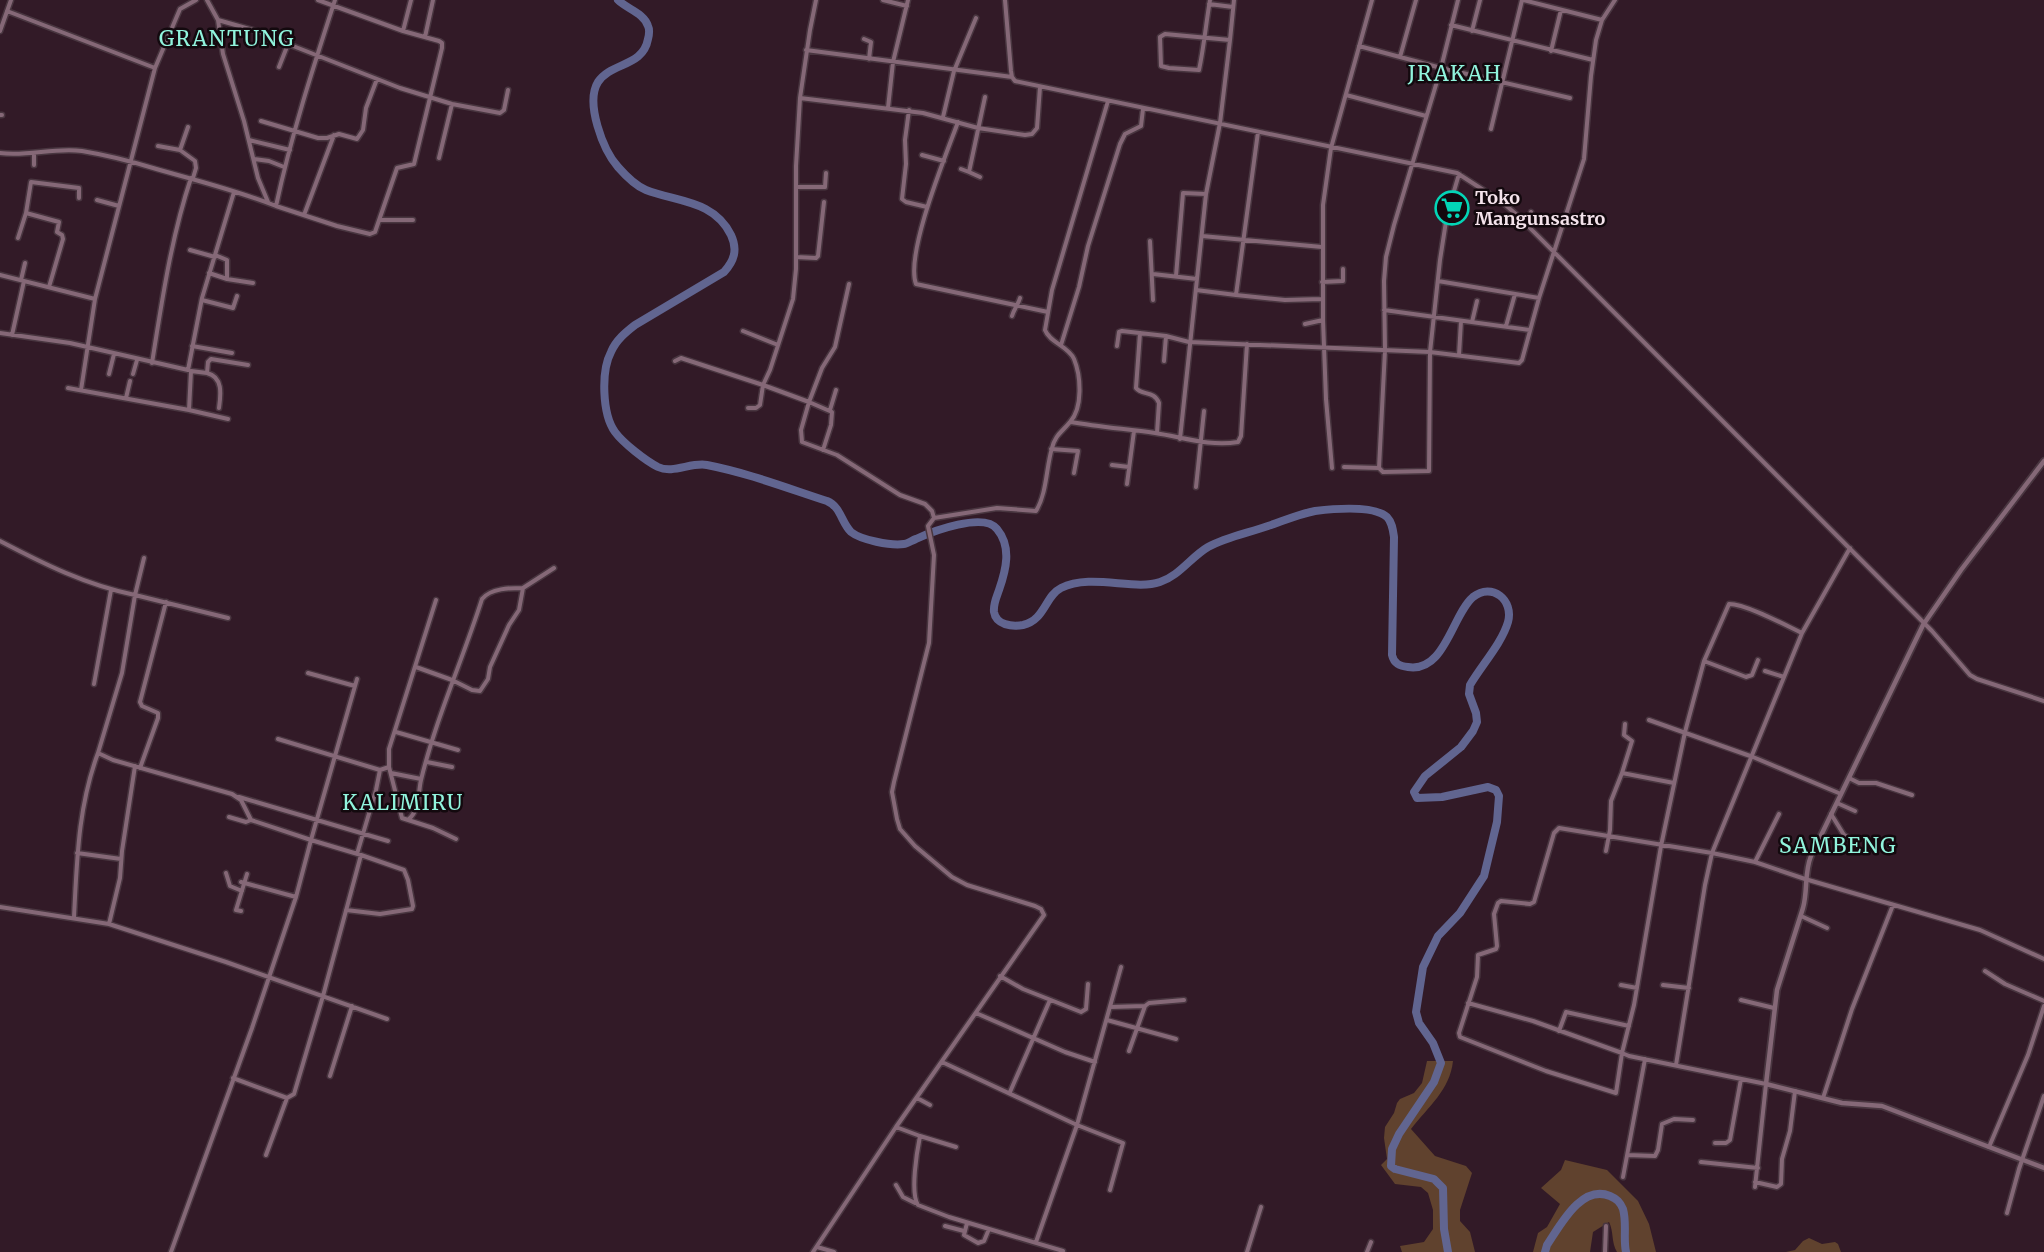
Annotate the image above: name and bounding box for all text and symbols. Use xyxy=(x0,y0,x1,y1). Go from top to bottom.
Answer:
district label: GRANTUNG xyxy=(159,25,295,52)
district label: JRAKAH xyxy=(1407,60,1502,87)
place label: Toko Mangunsastro xyxy=(1475,186,1606,230)
supermarket icon: Toko Mangunsastro xyxy=(1434,190,1470,226)
district label: KALIMIRU xyxy=(342,789,464,816)
district label: SAMBENG xyxy=(1779,832,1897,859)

